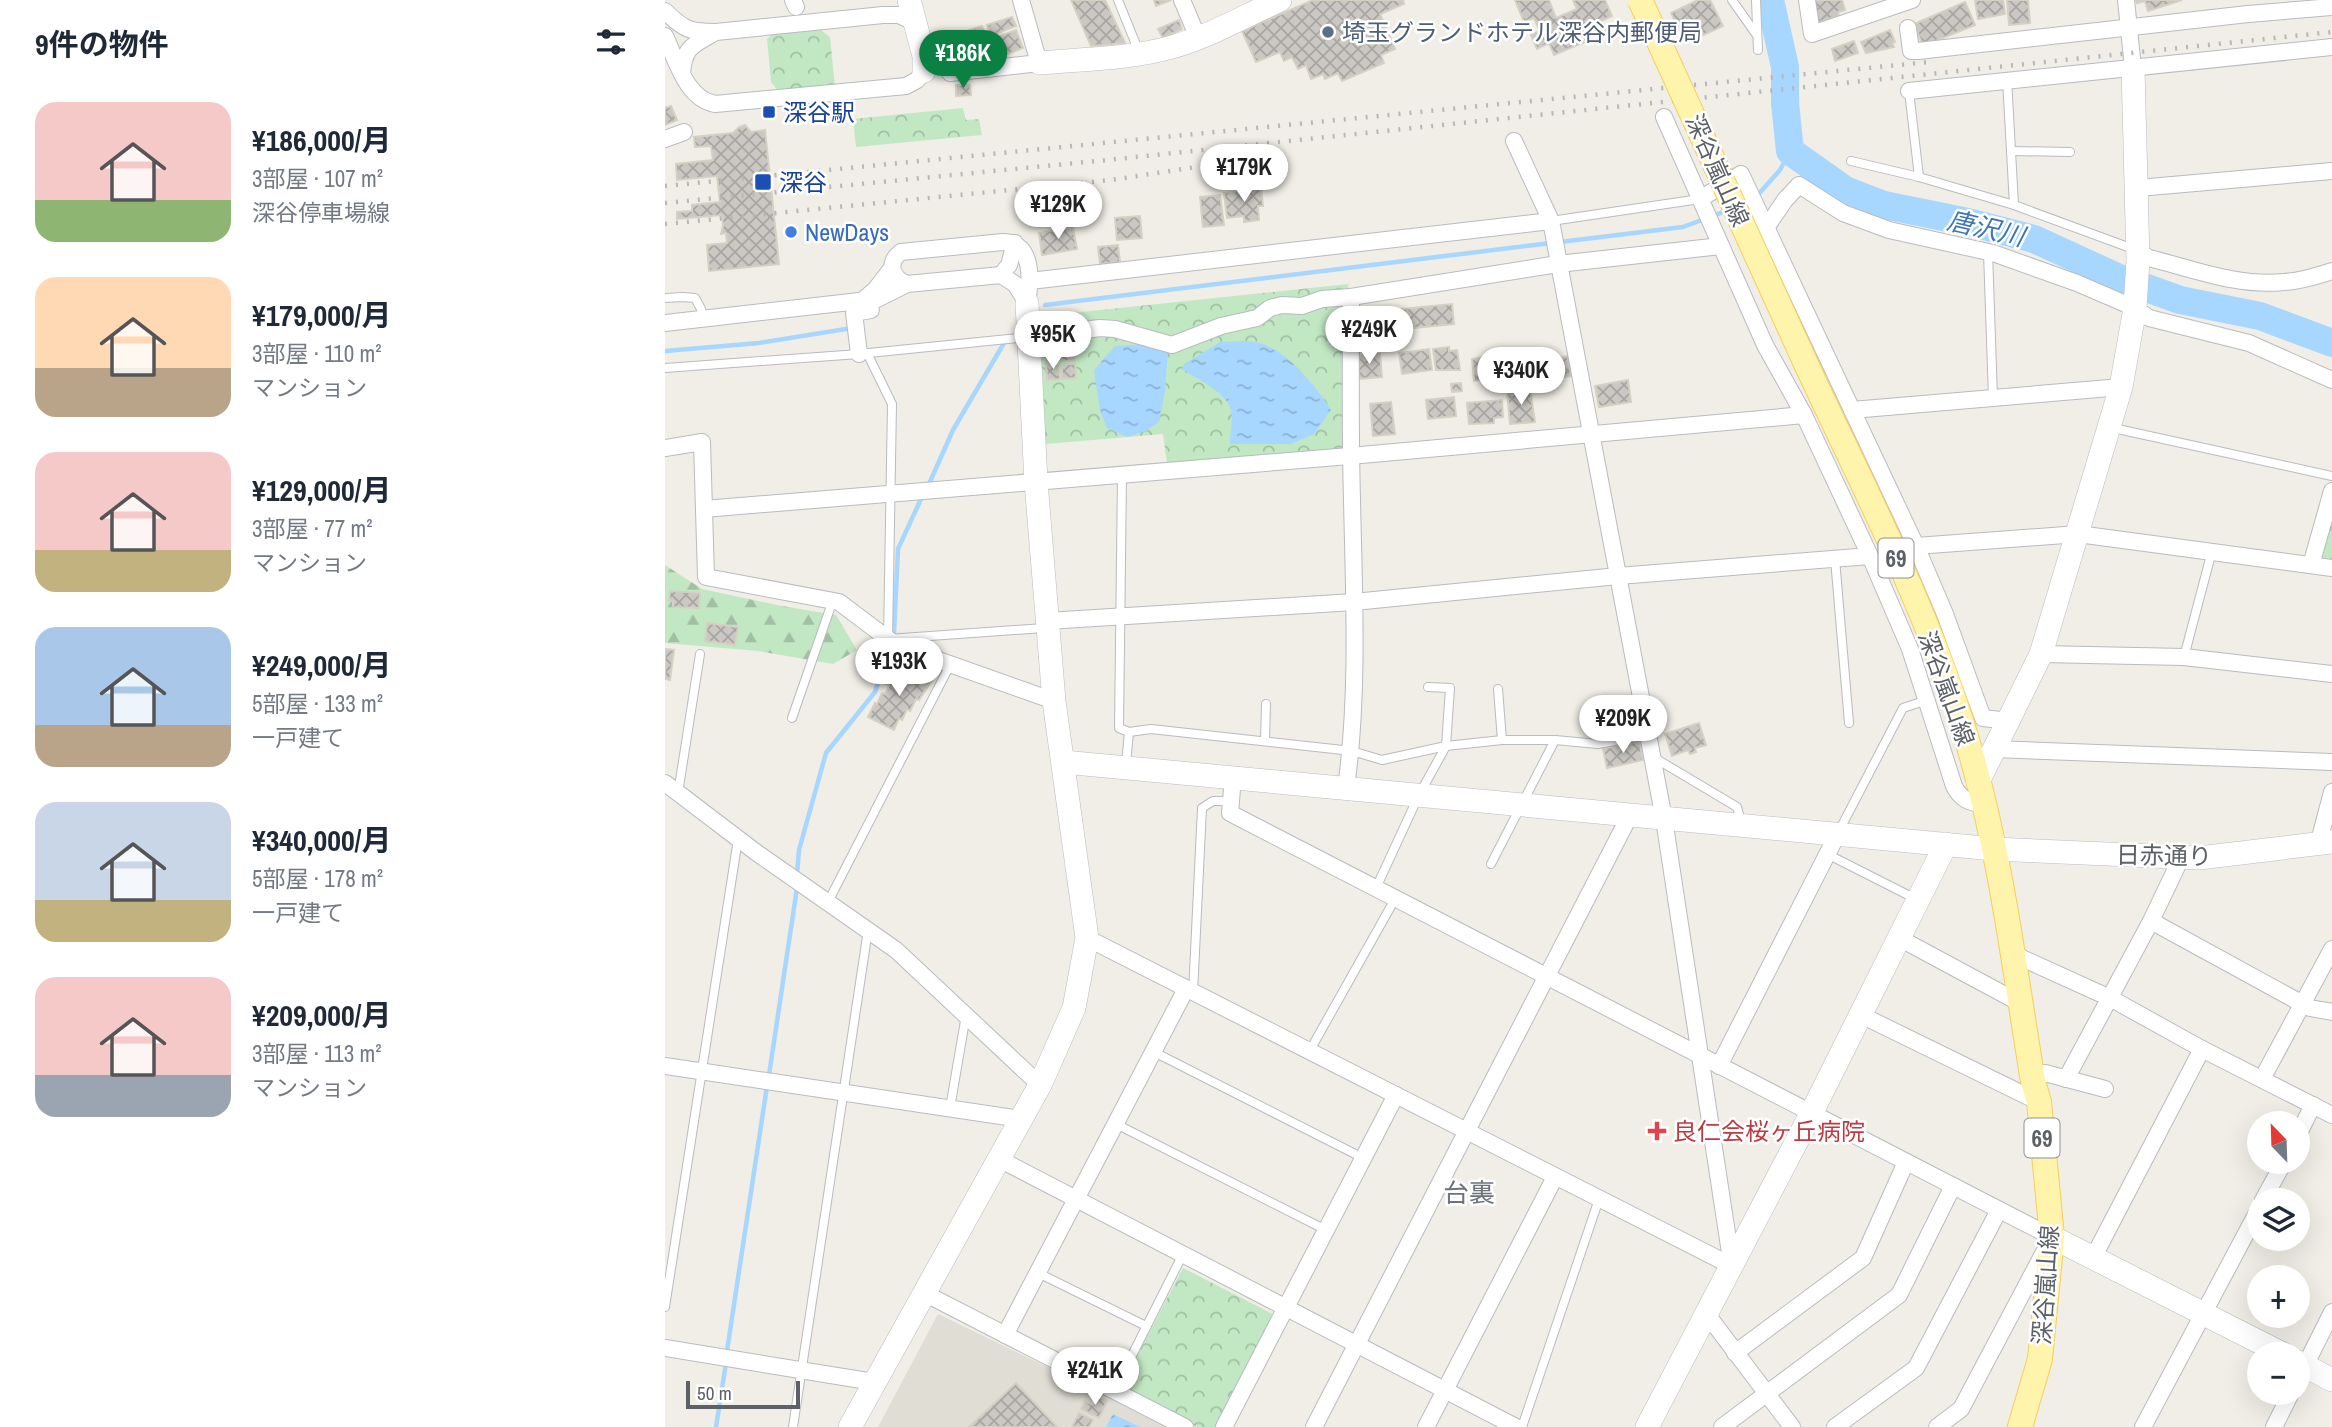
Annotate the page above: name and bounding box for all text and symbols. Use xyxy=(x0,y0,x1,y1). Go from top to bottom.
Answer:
place label: 埼玉グランドホテル深谷内郵便局 xyxy=(1342,16,1702,48)
icon: filters xyxy=(592,23,630,61)
text: 9件の物件 xyxy=(35,24,169,64)
marker: 埼玉グランドホテル深谷内郵便局 xyxy=(1320,24,1336,40)
pin: ¥186K xyxy=(914,31,1012,90)
text: ¥186K xyxy=(935,37,991,68)
place label: 深谷駅 xyxy=(783,96,855,128)
marker: 深谷駅 xyxy=(761,104,777,120)
street label: 深谷嵐山線 xyxy=(1679,109,1757,231)
text: ¥186,000/月 xyxy=(252,120,391,160)
icon: home xyxy=(91,130,175,214)
pin: ¥179K xyxy=(1195,144,1293,204)
text: ¥179K xyxy=(1216,151,1272,182)
text: 3部屋 · 107 m² xyxy=(252,163,383,194)
place label: 深谷 xyxy=(779,166,827,198)
marker: 深谷 xyxy=(753,172,773,192)
pin: ¥129K xyxy=(1009,182,1107,241)
text: ¥129K xyxy=(1030,188,1086,219)
text: 深谷停車場線 xyxy=(252,197,390,228)
water label: 唐沢川 xyxy=(1944,202,2031,254)
place label: NewDays xyxy=(805,216,889,248)
marker: NewDays xyxy=(783,224,799,240)
text: ¥179,000/月 xyxy=(252,295,391,335)
icon: home xyxy=(91,305,175,389)
pin: ¥249K xyxy=(1320,306,1418,366)
pin: ¥95K xyxy=(1012,312,1094,371)
text: ¥249K xyxy=(1341,313,1397,344)
text: ¥95K xyxy=(1030,318,1076,349)
text: 3部屋 · 110 m² xyxy=(252,338,382,369)
pin: ¥340K xyxy=(1472,348,1570,407)
text: ¥340K xyxy=(1493,354,1549,385)
text: マンション xyxy=(252,372,367,403)
text: ¥129,000/月 xyxy=(252,470,391,510)
icon: home xyxy=(91,480,175,564)
text: 3部屋 · 77 m² xyxy=(252,513,372,544)
road number: 69 xyxy=(1879,538,1913,578)
text: マンション xyxy=(252,547,367,578)
street label: 深谷嵐山線 xyxy=(1911,626,1983,750)
pin: ¥193K xyxy=(850,638,948,698)
text: ¥249,000/月 xyxy=(252,645,391,685)
text: ¥193K xyxy=(871,645,927,676)
icon: home xyxy=(91,655,175,739)
text: 5部屋 · 133 m² xyxy=(252,688,383,719)
pin: ¥209K xyxy=(1574,696,1672,755)
text: ¥209K xyxy=(1595,702,1651,733)
text: 一戸建て xyxy=(252,722,344,753)
text: ¥340,000/月 xyxy=(252,820,391,860)
icon: home xyxy=(91,830,175,914)
street label: 日赤通り xyxy=(2116,838,2212,872)
text: 5部屋 · 178 m² xyxy=(252,863,383,894)
text: 一戸建て xyxy=(252,897,344,928)
text: ¥209,000/月 xyxy=(252,995,391,1035)
icon: home xyxy=(91,1005,175,1089)
text: 3部屋 · 113 m² xyxy=(252,1038,382,1069)
text: マンション xyxy=(252,1072,367,1103)
north arrow xyxy=(2247,1111,2310,1174)
map controls xyxy=(2247,1111,2310,1405)
place label: 良仁会桜ヶ丘病院 xyxy=(1673,1115,1865,1147)
road number: 69 xyxy=(2025,1119,2059,1158)
marker: 良仁会桜ヶ丘病院 xyxy=(1647,1121,1667,1141)
district label: 台裏 xyxy=(1443,1175,1495,1210)
button: layers xyxy=(2247,1188,2310,1251)
street label: 深谷嵐山線 xyxy=(2025,1224,2065,1346)
button: + xyxy=(2247,1265,2310,1328)
button: − xyxy=(2247,1342,2310,1405)
pin: ¥241K xyxy=(1046,1348,1144,1407)
text: ¥241K xyxy=(1067,1354,1123,1385)
scale bar xyxy=(686,1378,800,1410)
text: 50 m xyxy=(697,1380,732,1406)

